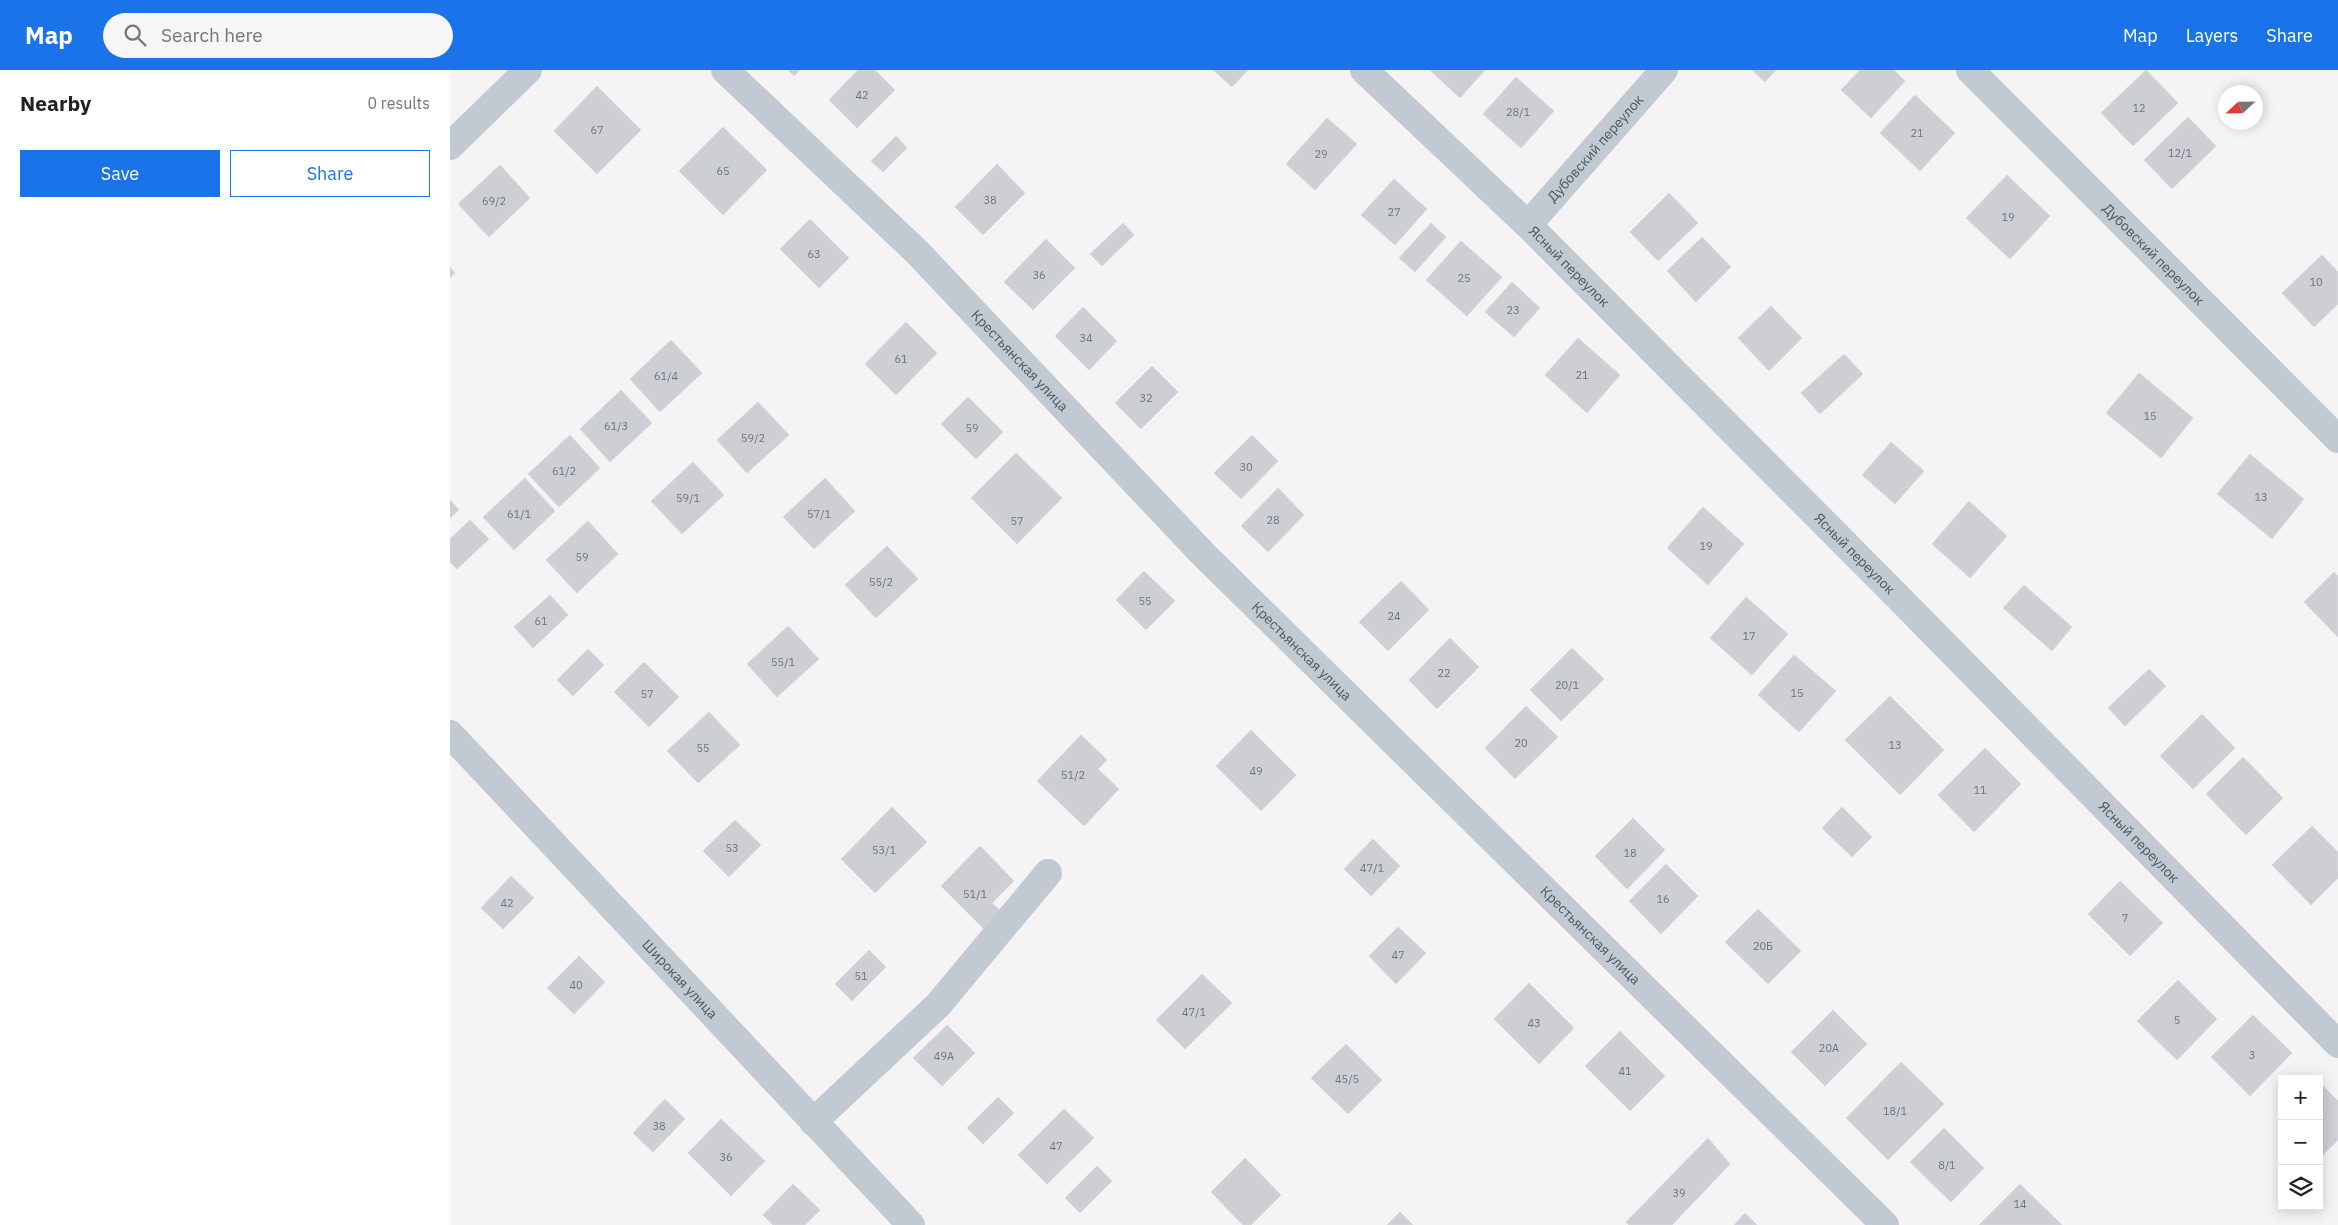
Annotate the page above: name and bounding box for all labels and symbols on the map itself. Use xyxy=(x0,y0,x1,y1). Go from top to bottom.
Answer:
north arrow xyxy=(2218,85,2263,130)
house number: 42 xyxy=(855,88,869,102)
street label: Дубовский переулок xyxy=(1543,91,1647,206)
house number: 12 xyxy=(2132,101,2146,115)
house number: 28/1 xyxy=(1506,105,1530,119)
house number: 67 xyxy=(590,123,604,137)
house number: 21 xyxy=(1910,126,1924,140)
house number: 12/1 xyxy=(2168,146,2192,160)
house number: 29 xyxy=(1314,147,1328,161)
house number: 65 xyxy=(716,164,730,178)
house number: 38 xyxy=(983,193,997,207)
house number: 69/2 xyxy=(482,194,506,208)
street label: Дубовский переулок xyxy=(2099,199,2209,309)
house number: 27 xyxy=(1387,205,1401,219)
house number: 19 xyxy=(2001,210,2015,224)
street label: Ясный переулок xyxy=(1525,222,1614,311)
house number: 63 xyxy=(807,247,821,261)
house number: 36 xyxy=(1032,268,1046,282)
house number: 25 xyxy=(1457,271,1471,285)
house number: 10 xyxy=(2309,275,2323,289)
house number: 23 xyxy=(1506,303,1520,317)
street label: Крестьянская улица xyxy=(967,306,1073,416)
house number: 34 xyxy=(1079,331,1093,345)
house number: 61 xyxy=(894,352,908,366)
house number: 21 xyxy=(1575,368,1589,382)
house number: 61/4 xyxy=(654,369,678,383)
house number: 32 xyxy=(1139,391,1153,405)
house number: 15 xyxy=(2143,409,2157,423)
house number: 61/3 xyxy=(604,419,628,433)
house number: 59 xyxy=(965,421,979,435)
house number: 59/2 xyxy=(741,431,765,445)
house number: 30 xyxy=(1239,460,1253,474)
house number: 61/2 xyxy=(552,464,576,478)
house number: 13 xyxy=(2254,490,2268,504)
house number: 59/1 xyxy=(676,491,700,505)
house number: 61/1 xyxy=(507,507,531,521)
house number: 57/1 xyxy=(807,507,831,521)
street label: Ясный переулок xyxy=(1810,509,1899,598)
house number: 28 xyxy=(1266,513,1280,527)
house number: 57 xyxy=(1010,514,1024,528)
house number: 19 xyxy=(1699,539,1713,553)
house number: 59 xyxy=(575,550,589,564)
house number: 55/2 xyxy=(869,575,893,589)
house number: 55 xyxy=(1138,594,1152,608)
street label: Крестьянская улица xyxy=(1248,598,1356,705)
house number: 24 xyxy=(1387,609,1401,623)
house number: 61 xyxy=(534,614,548,628)
house number: 17 xyxy=(1742,629,1756,643)
house number: 55/1 xyxy=(771,655,795,669)
house number: 22 xyxy=(1437,666,1451,680)
house number: 20/1 xyxy=(1555,678,1579,692)
house number: 15 xyxy=(1790,686,1804,700)
house number: 57 xyxy=(640,687,654,701)
house number: 20 xyxy=(1514,736,1528,750)
house number: 13 xyxy=(1888,738,1902,752)
house number: 55 xyxy=(696,741,710,755)
house number: 49 xyxy=(1249,764,1263,778)
house number: 51/2 xyxy=(1061,768,1085,782)
house number: 11 xyxy=(1973,783,1987,797)
street label: Ясный переулок xyxy=(2095,797,2183,887)
house number: 53 xyxy=(725,841,739,855)
house number: 53/1 xyxy=(872,843,896,857)
house number: 18 xyxy=(1623,846,1637,860)
house number: 47/1 xyxy=(1360,861,1384,875)
street label: Крестьянская улица xyxy=(1537,882,1645,989)
house number: 51/1 xyxy=(963,887,987,901)
house number: 16 xyxy=(1656,892,1670,906)
house number: 42 xyxy=(500,896,514,910)
house number: 7 xyxy=(2122,911,2128,925)
street label: Широкая улица xyxy=(638,936,722,1023)
house number: 20Б xyxy=(1753,939,1773,953)
house number: 47 xyxy=(1391,948,1405,962)
house number: 51 xyxy=(854,969,868,983)
house number: 40 xyxy=(569,978,583,992)
house number: 47/1 xyxy=(1182,1005,1206,1019)
house number: 5 xyxy=(2174,1013,2180,1027)
house number: 43 xyxy=(1527,1016,1541,1030)
house number: 20А xyxy=(1819,1041,1839,1055)
house number: 3 xyxy=(2249,1048,2255,1062)
house number: 49А xyxy=(934,1049,954,1063)
house number: 41 xyxy=(1618,1064,1632,1078)
house number: 45/5 xyxy=(1335,1072,1359,1086)
house number: 18/1 xyxy=(1883,1104,1907,1118)
house number: 38 xyxy=(652,1119,666,1133)
house number: 47 xyxy=(1049,1139,1063,1153)
house number: 36 xyxy=(719,1150,733,1164)
house number: 8/1 xyxy=(1938,1158,1956,1172)
house number: 39 xyxy=(1672,1186,1686,1200)
house number: 14 xyxy=(2013,1197,2027,1211)

